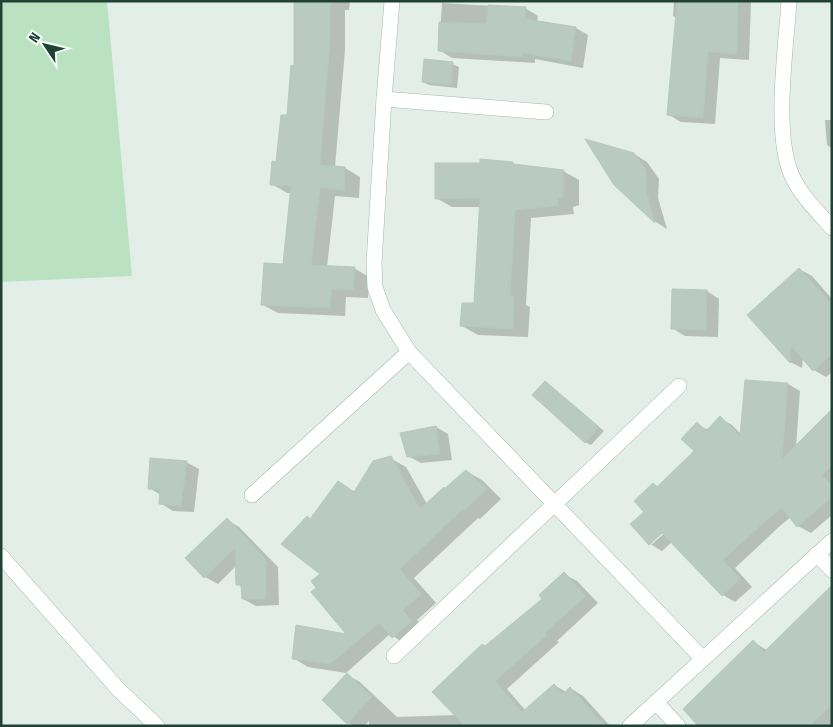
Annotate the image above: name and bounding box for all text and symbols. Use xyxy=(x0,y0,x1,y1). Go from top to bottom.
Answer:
north arrow xyxy=(20,20,70,70)
text: N xyxy=(25,30,44,46)

